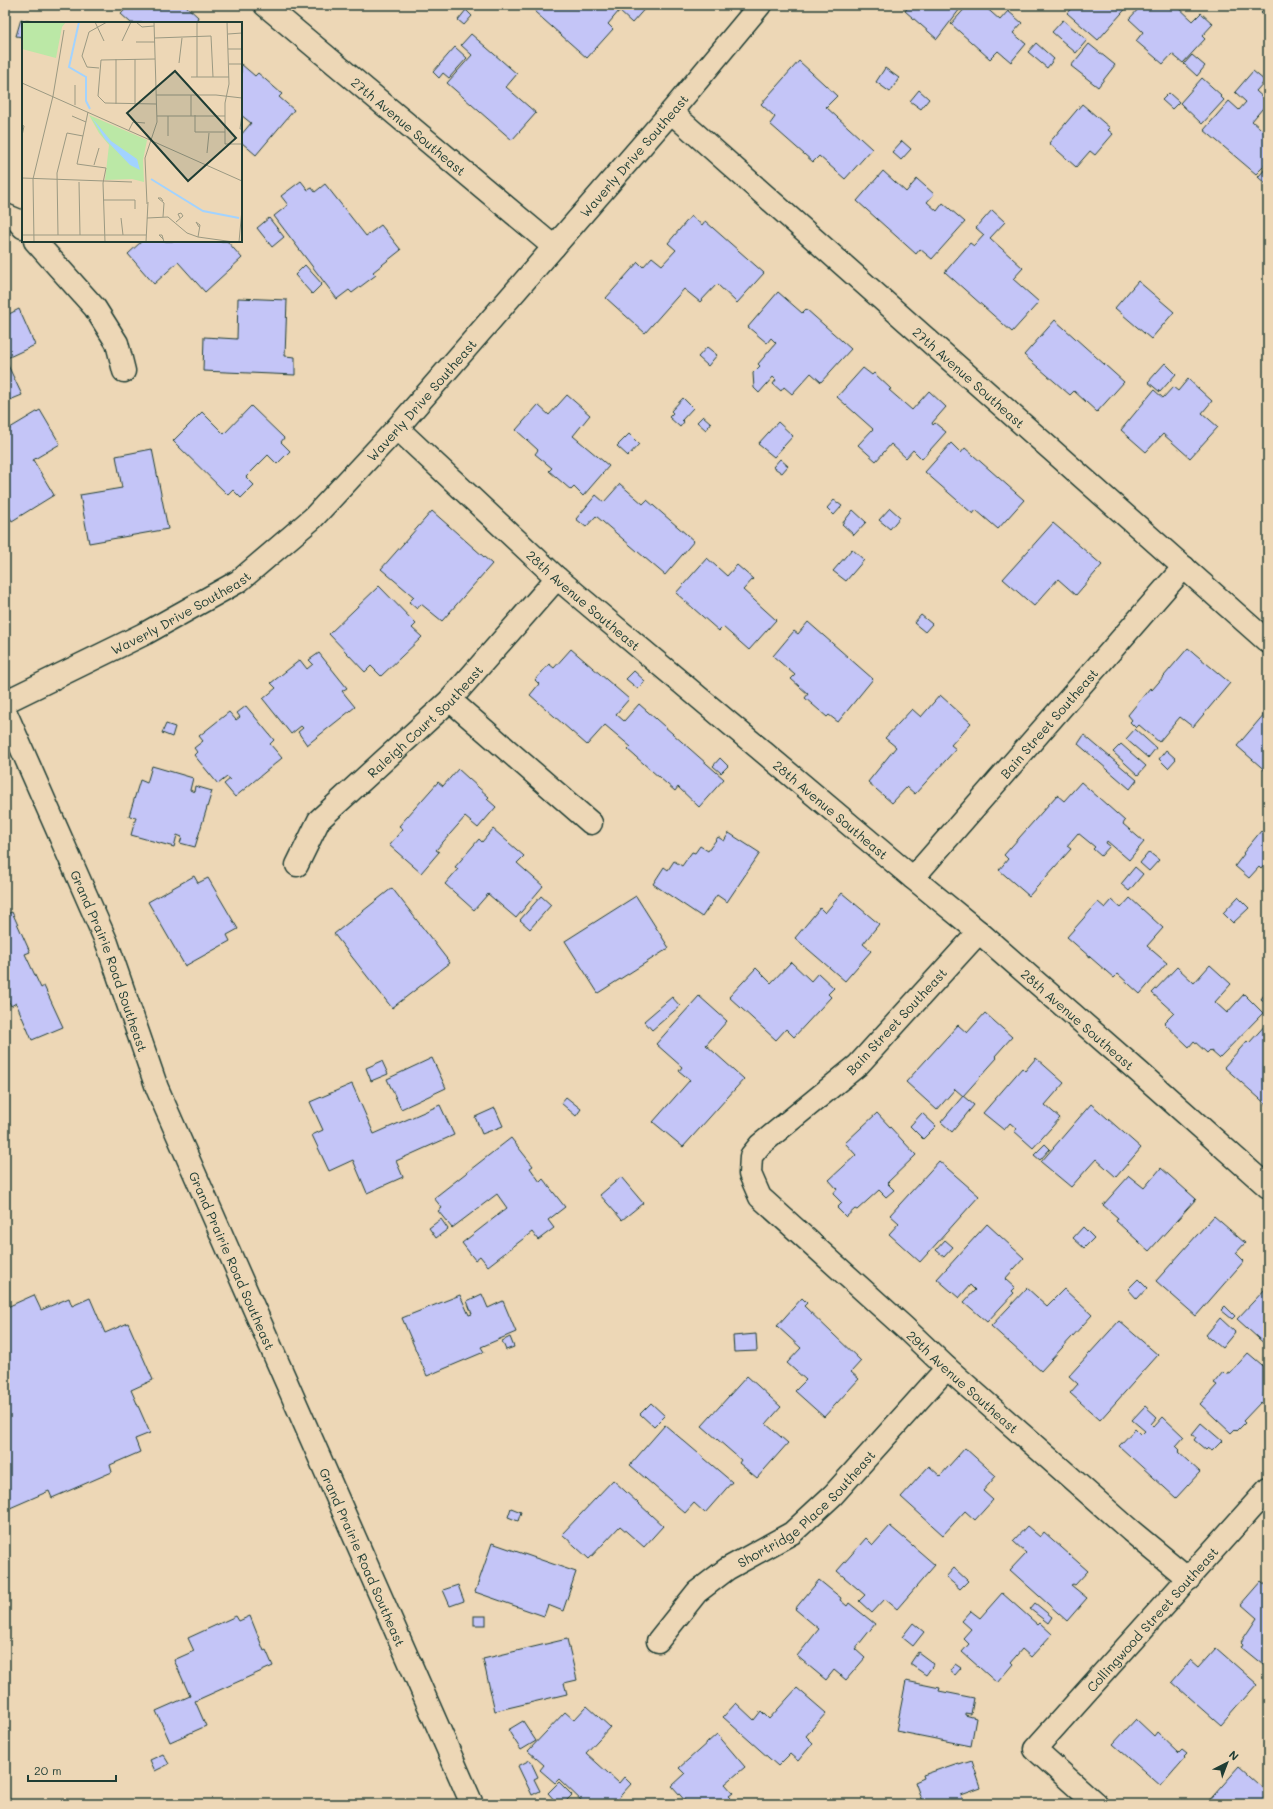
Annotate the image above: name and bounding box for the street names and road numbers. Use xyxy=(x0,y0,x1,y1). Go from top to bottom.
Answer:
street label: 27th Avenue Southeast xyxy=(348,73,470,179)
street label: Waverly Drive Southeast xyxy=(576,90,692,220)
street label: 27th Avenue Southeast xyxy=(910,323,1029,431)
street label: Waverly Drive Southeast xyxy=(362,335,479,464)
street label: 28th Avenue Southeast xyxy=(524,546,645,654)
street label: Waverly Drive Southeast xyxy=(108,566,254,658)
street label: Raleigh Court Southeast xyxy=(363,661,486,781)
street label: Bain Street Southeast xyxy=(996,664,1101,781)
street label: 28th Avenue Southeast xyxy=(770,756,892,863)
street label: Grand Prairie Road Southeast xyxy=(67,867,152,1054)
street label: Bain Street Southeast xyxy=(842,964,950,1078)
street label: 28th Avenue Southeast xyxy=(1018,965,1139,1073)
street label: Grand Prairie Road Southeast xyxy=(186,1168,280,1352)
street label: 29th Avenue Southeast xyxy=(904,1326,1023,1436)
street label: Shortridge Place Southeast xyxy=(734,1446,878,1570)
street label: Grand Prairie Road Southeast xyxy=(317,1465,410,1649)
street label: Collingwood Street Southeast xyxy=(1082,1542,1221,1695)

